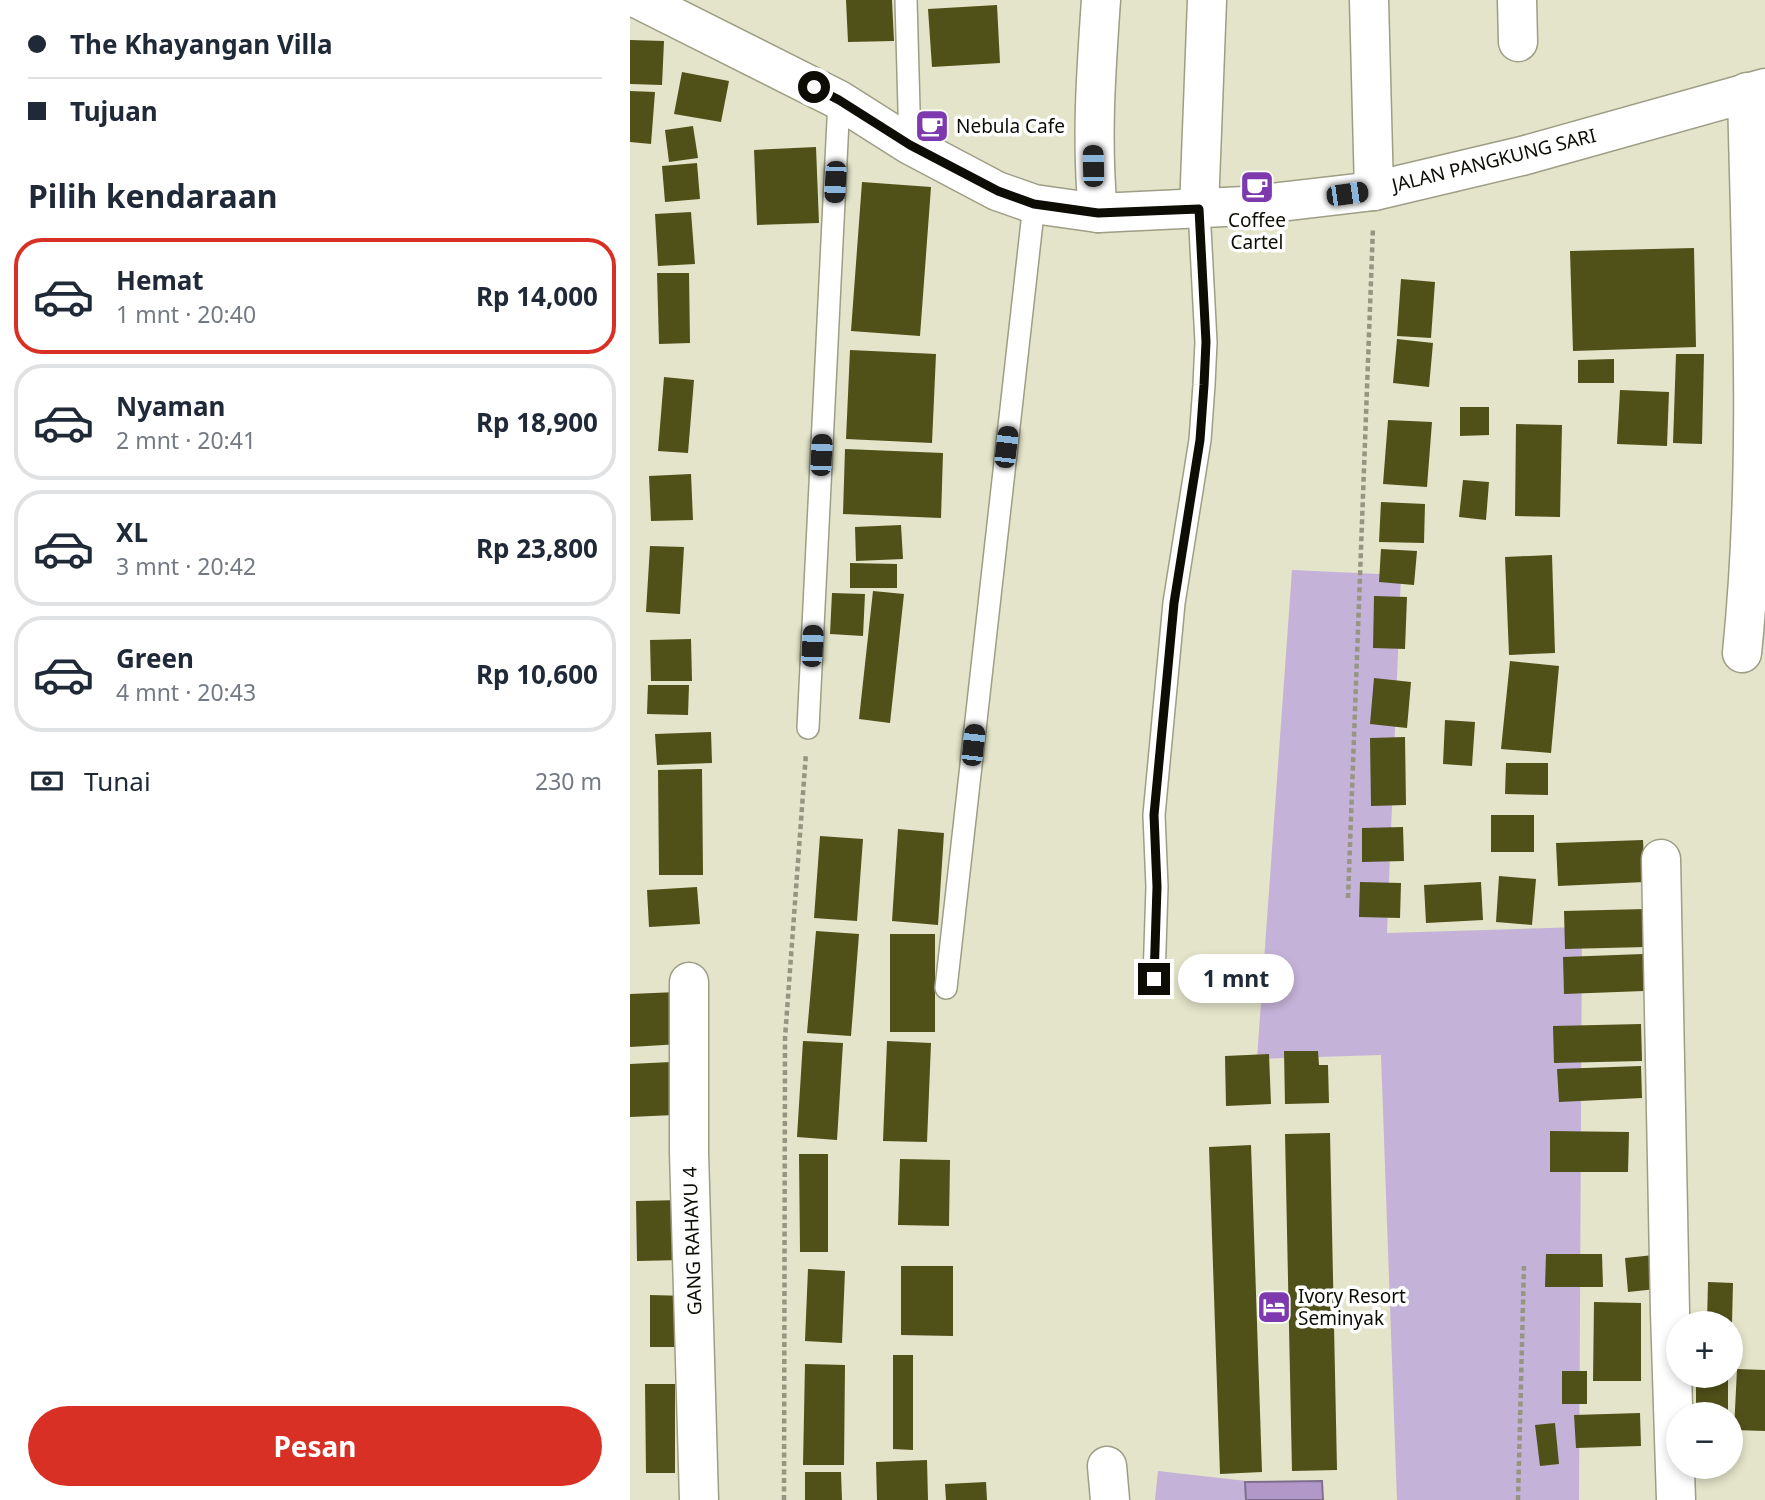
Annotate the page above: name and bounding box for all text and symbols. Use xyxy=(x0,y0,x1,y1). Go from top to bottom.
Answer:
text: The Khayangan Villa xyxy=(70,26,333,62)
route start xyxy=(798,71,830,103)
text: Tujuan xyxy=(70,93,158,129)
cafe icon: Nebula Cafe xyxy=(913,107,951,145)
place label: Nebula Cafe xyxy=(956,113,1065,139)
street label: JALAN PANGKUNG SARI xyxy=(1387,122,1599,198)
car xyxy=(1083,145,1104,187)
car xyxy=(824,160,847,204)
cafe icon: Coffee Cartel xyxy=(1238,168,1276,206)
text: Pilih kendaraan xyxy=(28,174,278,217)
car xyxy=(1325,181,1370,207)
place label: Coffee Cartel xyxy=(1228,207,1286,255)
text: Hemat xyxy=(116,262,204,298)
icon: car xyxy=(32,265,95,328)
text: Rp 14,000 xyxy=(476,278,598,314)
text: 1 mnt · 20:40 xyxy=(116,298,256,330)
text: Nyaman xyxy=(116,388,225,424)
icon: car xyxy=(32,391,95,454)
text: Rp 18,900 xyxy=(476,404,598,440)
text: 2 mnt · 20:41 xyxy=(116,424,256,456)
car xyxy=(994,425,1019,469)
car xyxy=(810,433,833,477)
text: XL xyxy=(116,514,148,550)
icon: car xyxy=(32,517,95,580)
text: Rp 23,800 xyxy=(476,530,598,566)
text: 3 mnt · 20:42 xyxy=(116,550,256,582)
car xyxy=(801,624,824,668)
text: Green xyxy=(116,640,194,676)
icon: car xyxy=(32,643,95,706)
text: Rp 10,600 xyxy=(476,656,598,692)
text: 4 mnt · 20:43 xyxy=(116,676,256,708)
car xyxy=(961,723,986,767)
icon: cash xyxy=(28,762,66,800)
text: Tunai xyxy=(84,763,151,799)
text: 230 m xyxy=(535,765,602,797)
callout: 1 mnt xyxy=(1178,954,1294,1004)
text: 1 mnt xyxy=(1203,962,1269,994)
route end xyxy=(1138,963,1170,995)
street label: GANG RAHAYU 4 xyxy=(676,1166,708,1316)
place label: Ivory Resort Seminyak xyxy=(1298,1283,1406,1331)
hotel icon: Ivory Resort Seminyak xyxy=(1255,1288,1293,1326)
map controls xyxy=(1666,1311,1743,1479)
button: + xyxy=(1666,1311,1743,1388)
button: − xyxy=(1666,1402,1743,1479)
button: Pesan xyxy=(28,1406,602,1486)

